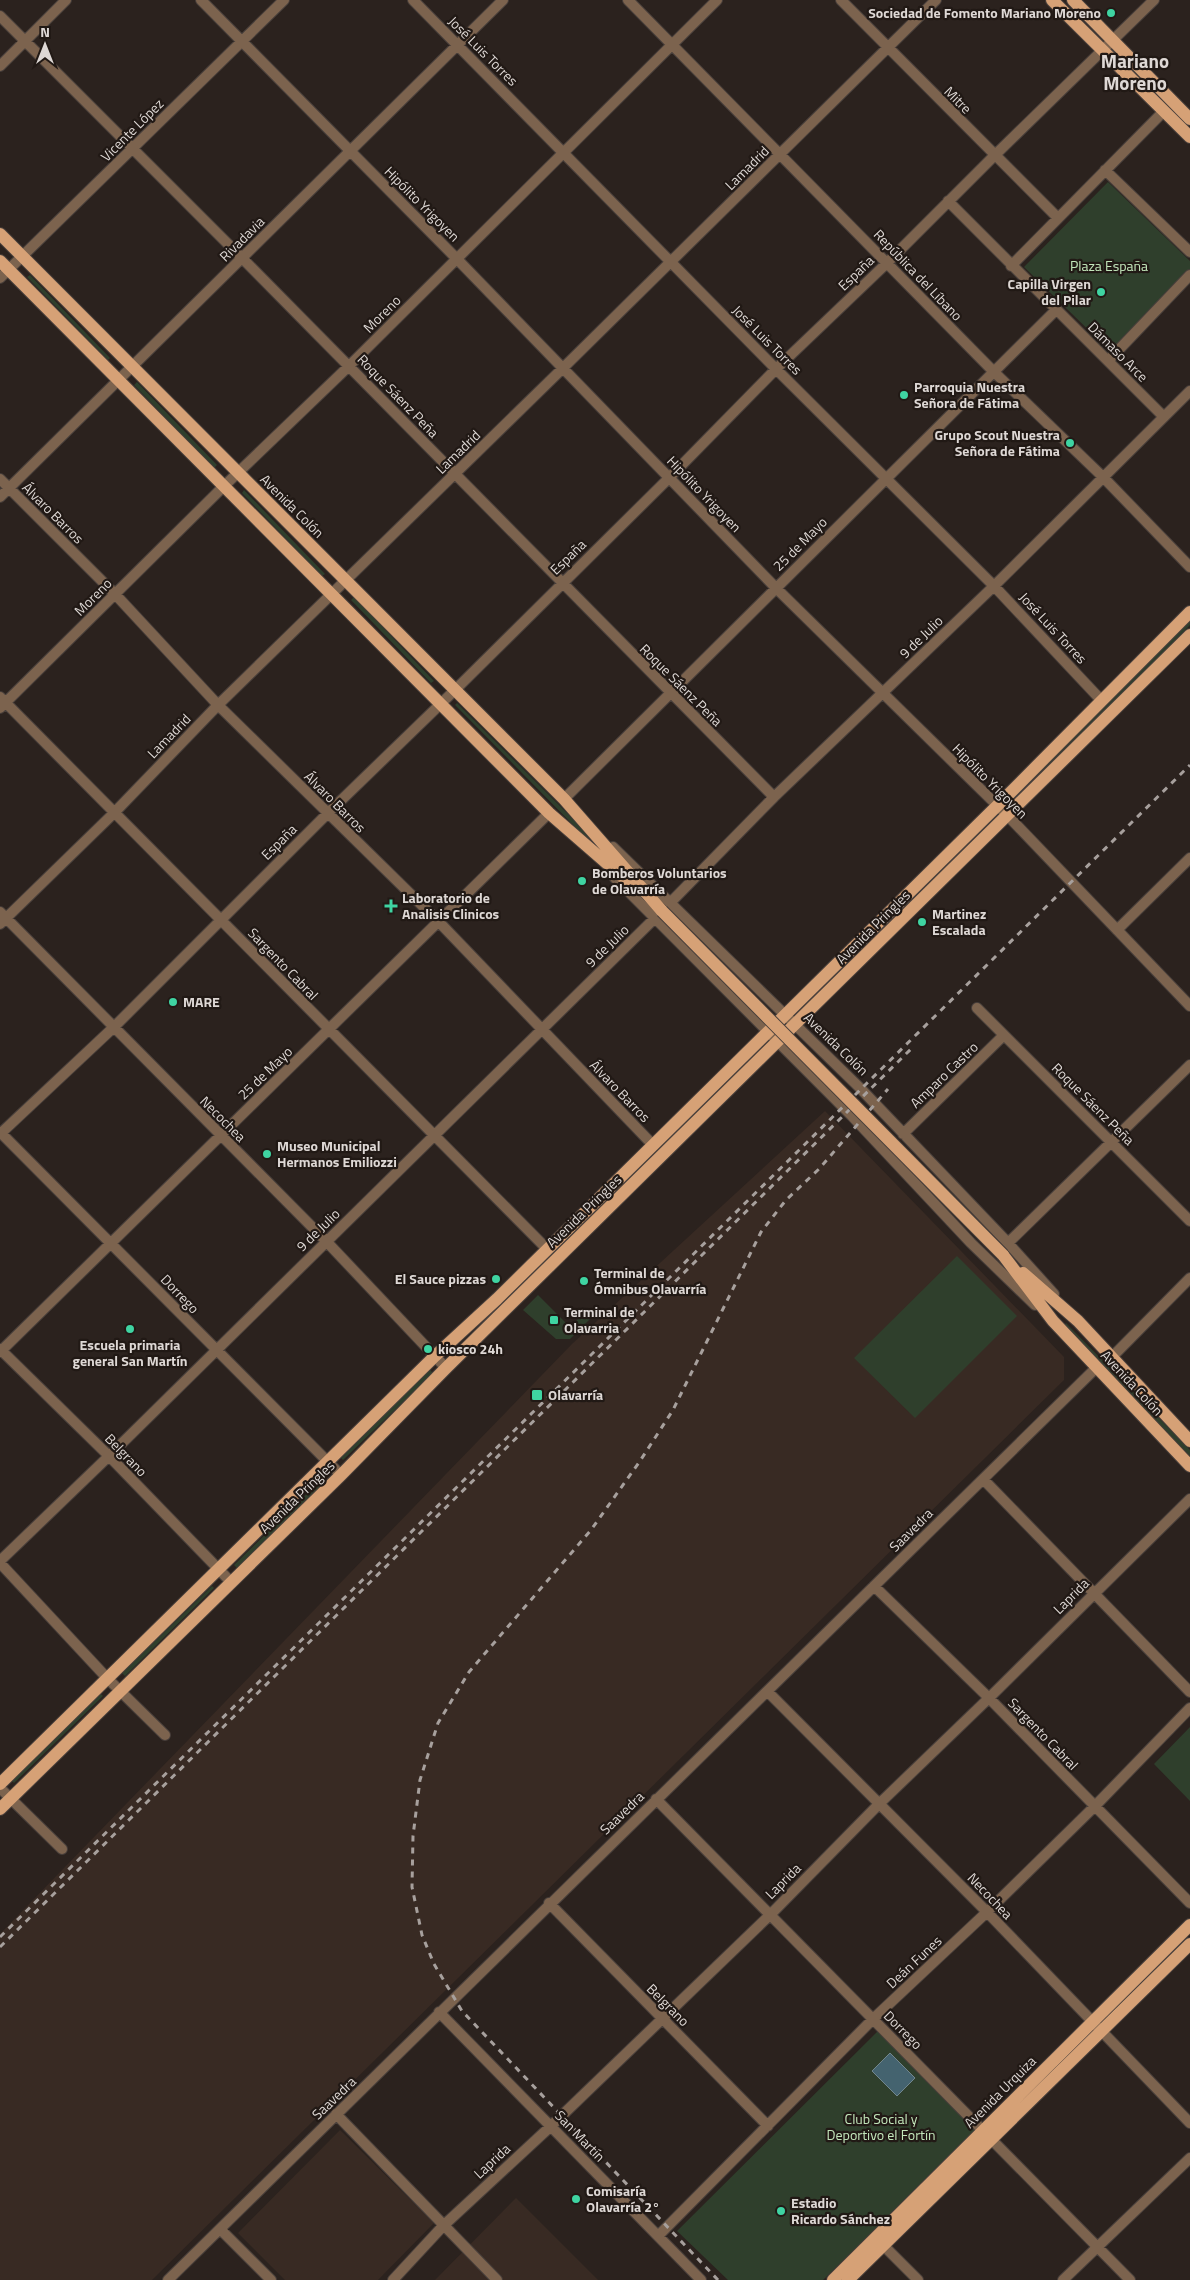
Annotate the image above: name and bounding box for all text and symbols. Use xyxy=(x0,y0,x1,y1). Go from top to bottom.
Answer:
place label: Sociedad de Fomento Mariano Moreno xyxy=(868,2,1101,23)
marker: Sociedad de Fomento Mariano Moreno xyxy=(1105,7,1117,19)
street label: José Luis Torres xyxy=(444,11,523,90)
north arrow xyxy=(20,20,70,70)
text: N xyxy=(40,21,50,42)
district label: Mariano Moreno xyxy=(1101,46,1169,97)
street label: Mitre xyxy=(940,81,977,118)
street label: Vicente López xyxy=(95,93,168,166)
street label: Lamadrid xyxy=(720,141,774,195)
street label: Hipólito Yrigoyen xyxy=(380,161,465,246)
street label: Rivadavia xyxy=(214,211,269,266)
street label: República del Líbano xyxy=(869,224,968,325)
street label: España xyxy=(833,250,878,295)
park label: Plaza España xyxy=(1070,255,1148,276)
place label: Capilla Virgen del Pilar xyxy=(1008,273,1091,310)
marker: Capilla Virgen del Pilar xyxy=(1095,286,1107,298)
street label: Moreno xyxy=(358,290,405,337)
street label: José Luis Torres xyxy=(728,300,807,379)
street label: Dámaso Arce xyxy=(1083,317,1153,387)
street label: Roque Sáenz Peña xyxy=(353,349,444,442)
place label: Parroquia Nuestra Señora de Fátima xyxy=(914,376,1025,413)
marker: Parroquia Nuestra Señora de Fátima xyxy=(898,389,910,401)
place label: Grupo Scout Nuestra Señora de Fátima xyxy=(935,424,1060,461)
street label: Lamadrid xyxy=(431,425,485,478)
marker: Grupo Scout Nuestra Señora de Fátima xyxy=(1064,437,1076,449)
street label: Hipólito Yrigoyen xyxy=(662,451,746,537)
street label: Avenida Colón xyxy=(256,469,329,542)
street label: Álvaro Barros xyxy=(18,477,89,548)
street label: 25 de Mayo xyxy=(768,512,831,575)
street label: España xyxy=(545,534,590,579)
street label: Moreno xyxy=(69,573,116,620)
street label: José Luis Torres xyxy=(1015,587,1092,668)
street label: 9 de Julio xyxy=(894,610,947,663)
street label: Roque Sáenz Peña xyxy=(635,639,727,731)
street label: Lamadrid xyxy=(142,709,195,763)
street label: Hipólito Yrigoyen xyxy=(948,738,1033,823)
street label: Álvaro Barros xyxy=(300,766,371,837)
street label: España xyxy=(256,819,301,864)
place label: Bomberos Voluntarios de Olavarría xyxy=(592,862,727,899)
marker: Bomberos Voluntarios de Olavarría xyxy=(576,875,588,887)
street label: Avenida Pringles xyxy=(831,885,915,969)
place label: Laboratorio de Analisis Clinicos xyxy=(402,887,500,924)
marker: Laboratorio de Analisis Clinicos xyxy=(384,899,398,913)
place label: Martinez Escalada xyxy=(932,903,986,940)
marker: Martinez Escalada xyxy=(916,916,928,928)
street label: 9 de Julio xyxy=(580,919,633,972)
street label: Sargento Cabral xyxy=(243,923,323,1005)
place label: MARE xyxy=(183,991,220,1012)
marker: MARE xyxy=(167,996,179,1008)
street label: Avenida Colón xyxy=(799,1007,873,1080)
street label: Amparo Castro xyxy=(905,1037,983,1113)
street label: 25 de Mayo xyxy=(233,1041,297,1104)
street label: Álvaro Barros xyxy=(585,1055,656,1127)
street label: Roque Sáenz Peña xyxy=(1047,1058,1139,1150)
street label: Necochea xyxy=(196,1091,251,1146)
place label: Museo Municipal Hermanos Emiliozzi xyxy=(277,1135,397,1172)
marker: Museo Municipal Hermanos Emiliozzi xyxy=(261,1148,273,1160)
street label: Avenida Pringles xyxy=(541,1169,626,1252)
street label: 9 de Julio xyxy=(291,1203,344,1256)
place label: Terminal de Ómnibus Olavarría xyxy=(594,1262,706,1299)
place label: El Sauce pizzas xyxy=(395,1268,486,1289)
street label: Dorrego xyxy=(156,1269,204,1318)
marker: El Sauce pizzas xyxy=(490,1273,502,1285)
marker: Terminal de Ómnibus Olavarría xyxy=(578,1275,590,1287)
place label: Terminal de Olavarria xyxy=(564,1301,635,1338)
marker: Terminal de Olavarria xyxy=(548,1314,560,1326)
marker: Escuela primaria general San Martín xyxy=(124,1323,136,1335)
place label: Escuela primaria general San Martín xyxy=(72,1334,188,1371)
place label: kiosco 24h xyxy=(438,1338,503,1359)
marker: kiosco 24h xyxy=(422,1343,434,1355)
street label: Avenida Colón xyxy=(1096,1345,1168,1420)
place label: Olavarría xyxy=(548,1384,603,1405)
marker: Olavarría xyxy=(530,1388,544,1402)
street label: Belgrano xyxy=(100,1428,152,1481)
street label: Avenida Pringles xyxy=(254,1455,339,1538)
street label: Saavedra xyxy=(884,1503,937,1556)
street label: Laprida xyxy=(1048,1573,1093,1618)
street label: Sargento Cabral xyxy=(1003,1693,1083,1775)
street label: Saavedra xyxy=(595,1786,649,1839)
street label: Laprida xyxy=(760,1858,805,1903)
street label: Necochea xyxy=(963,1868,1018,1924)
street label: Deán Funes xyxy=(881,1930,946,1993)
street label: Belgrano xyxy=(642,1979,694,2031)
street label: Dorrego xyxy=(879,2005,928,2054)
street label: Avenida Urquiza xyxy=(959,2051,1041,2133)
street label: Saavedra xyxy=(307,2071,361,2124)
street label: San Martín xyxy=(550,2105,610,2166)
park label: Club Social y Deportivo el Fortín xyxy=(826,2108,936,2145)
street label: Laprida xyxy=(469,2138,515,2183)
place label: Comisaría Olavarría 2° xyxy=(586,2180,660,2217)
place label: Estadio Ricardo Sánchez xyxy=(791,2192,890,2229)
marker: Comisaría Olavarría 2° xyxy=(570,2193,582,2205)
marker: Estadio Ricardo Sánchez xyxy=(775,2205,787,2217)

